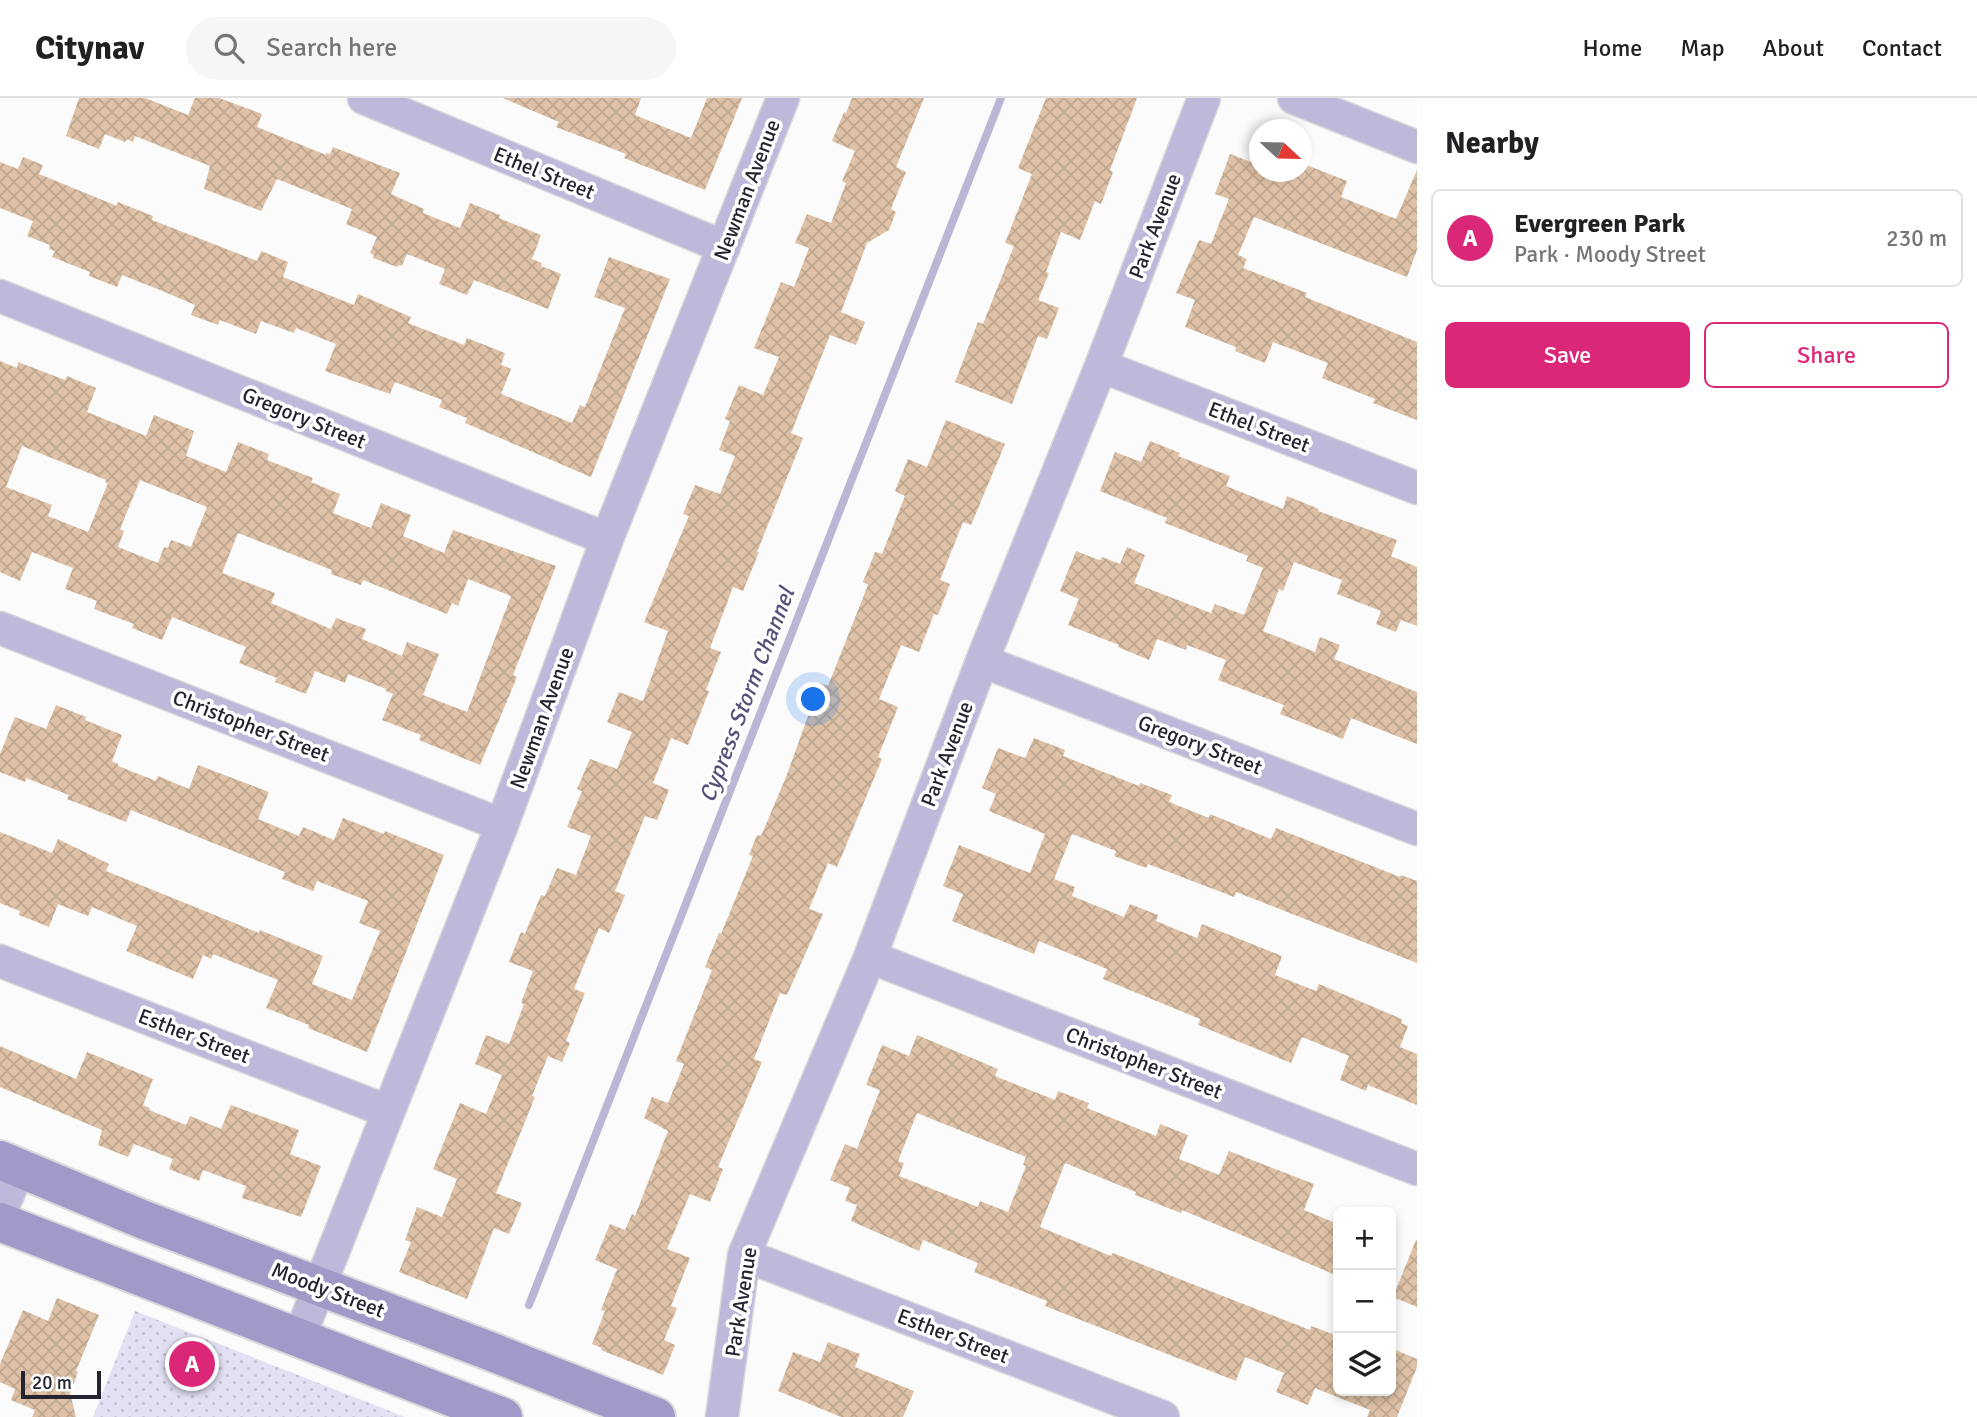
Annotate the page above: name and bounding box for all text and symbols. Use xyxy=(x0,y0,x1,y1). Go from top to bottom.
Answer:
search box xyxy=(186,17,676,80)
text: Citynav xyxy=(35,28,144,69)
icon: search xyxy=(210,29,248,67)
text: Search here xyxy=(266,32,397,64)
text: Home xyxy=(1582,33,1642,63)
text: Map xyxy=(1680,33,1725,63)
text: About xyxy=(1763,33,1824,63)
text: Contact xyxy=(1862,33,1942,63)
street label: Newman Avenue xyxy=(708,116,786,264)
north arrow xyxy=(1249,119,1312,182)
text: Nearby xyxy=(1445,125,1539,162)
street label: Ethel Street xyxy=(490,141,598,205)
street label: Park Avenue xyxy=(1123,170,1187,282)
text: Evergreen Park xyxy=(1514,208,1685,240)
text: A xyxy=(1463,224,1477,253)
text: 230 m xyxy=(1886,224,1947,253)
text: Park · Moody Street xyxy=(1514,240,1706,269)
button: Save xyxy=(1445,322,1690,388)
button: Share xyxy=(1704,322,1949,388)
street label: Gregory Street xyxy=(239,381,369,455)
street label: Ethel Street xyxy=(1205,396,1313,458)
water label: Cypress Storm Channel xyxy=(693,582,802,806)
street label: Newman Avenue xyxy=(504,644,580,792)
your location xyxy=(796,682,830,716)
street label: Christopher Street xyxy=(169,684,333,768)
street label: Park Avenue xyxy=(915,698,979,810)
street label: Gregory Street xyxy=(1134,709,1266,781)
street label: Esther Street xyxy=(135,1003,253,1069)
street label: Christopher Street xyxy=(1062,1021,1226,1105)
map controls xyxy=(1333,1207,1396,1396)
button: + xyxy=(1333,1207,1396,1270)
street label: Park Avenue xyxy=(720,1245,762,1359)
street label: Moody Street xyxy=(268,1257,388,1323)
button: − xyxy=(1333,1270,1396,1333)
street label: Esther Street xyxy=(894,1303,1012,1369)
button: layers xyxy=(1333,1333,1396,1396)
pin: A xyxy=(169,1338,215,1390)
scale bar xyxy=(21,1368,102,1400)
text: 20 m xyxy=(32,1371,72,1395)

